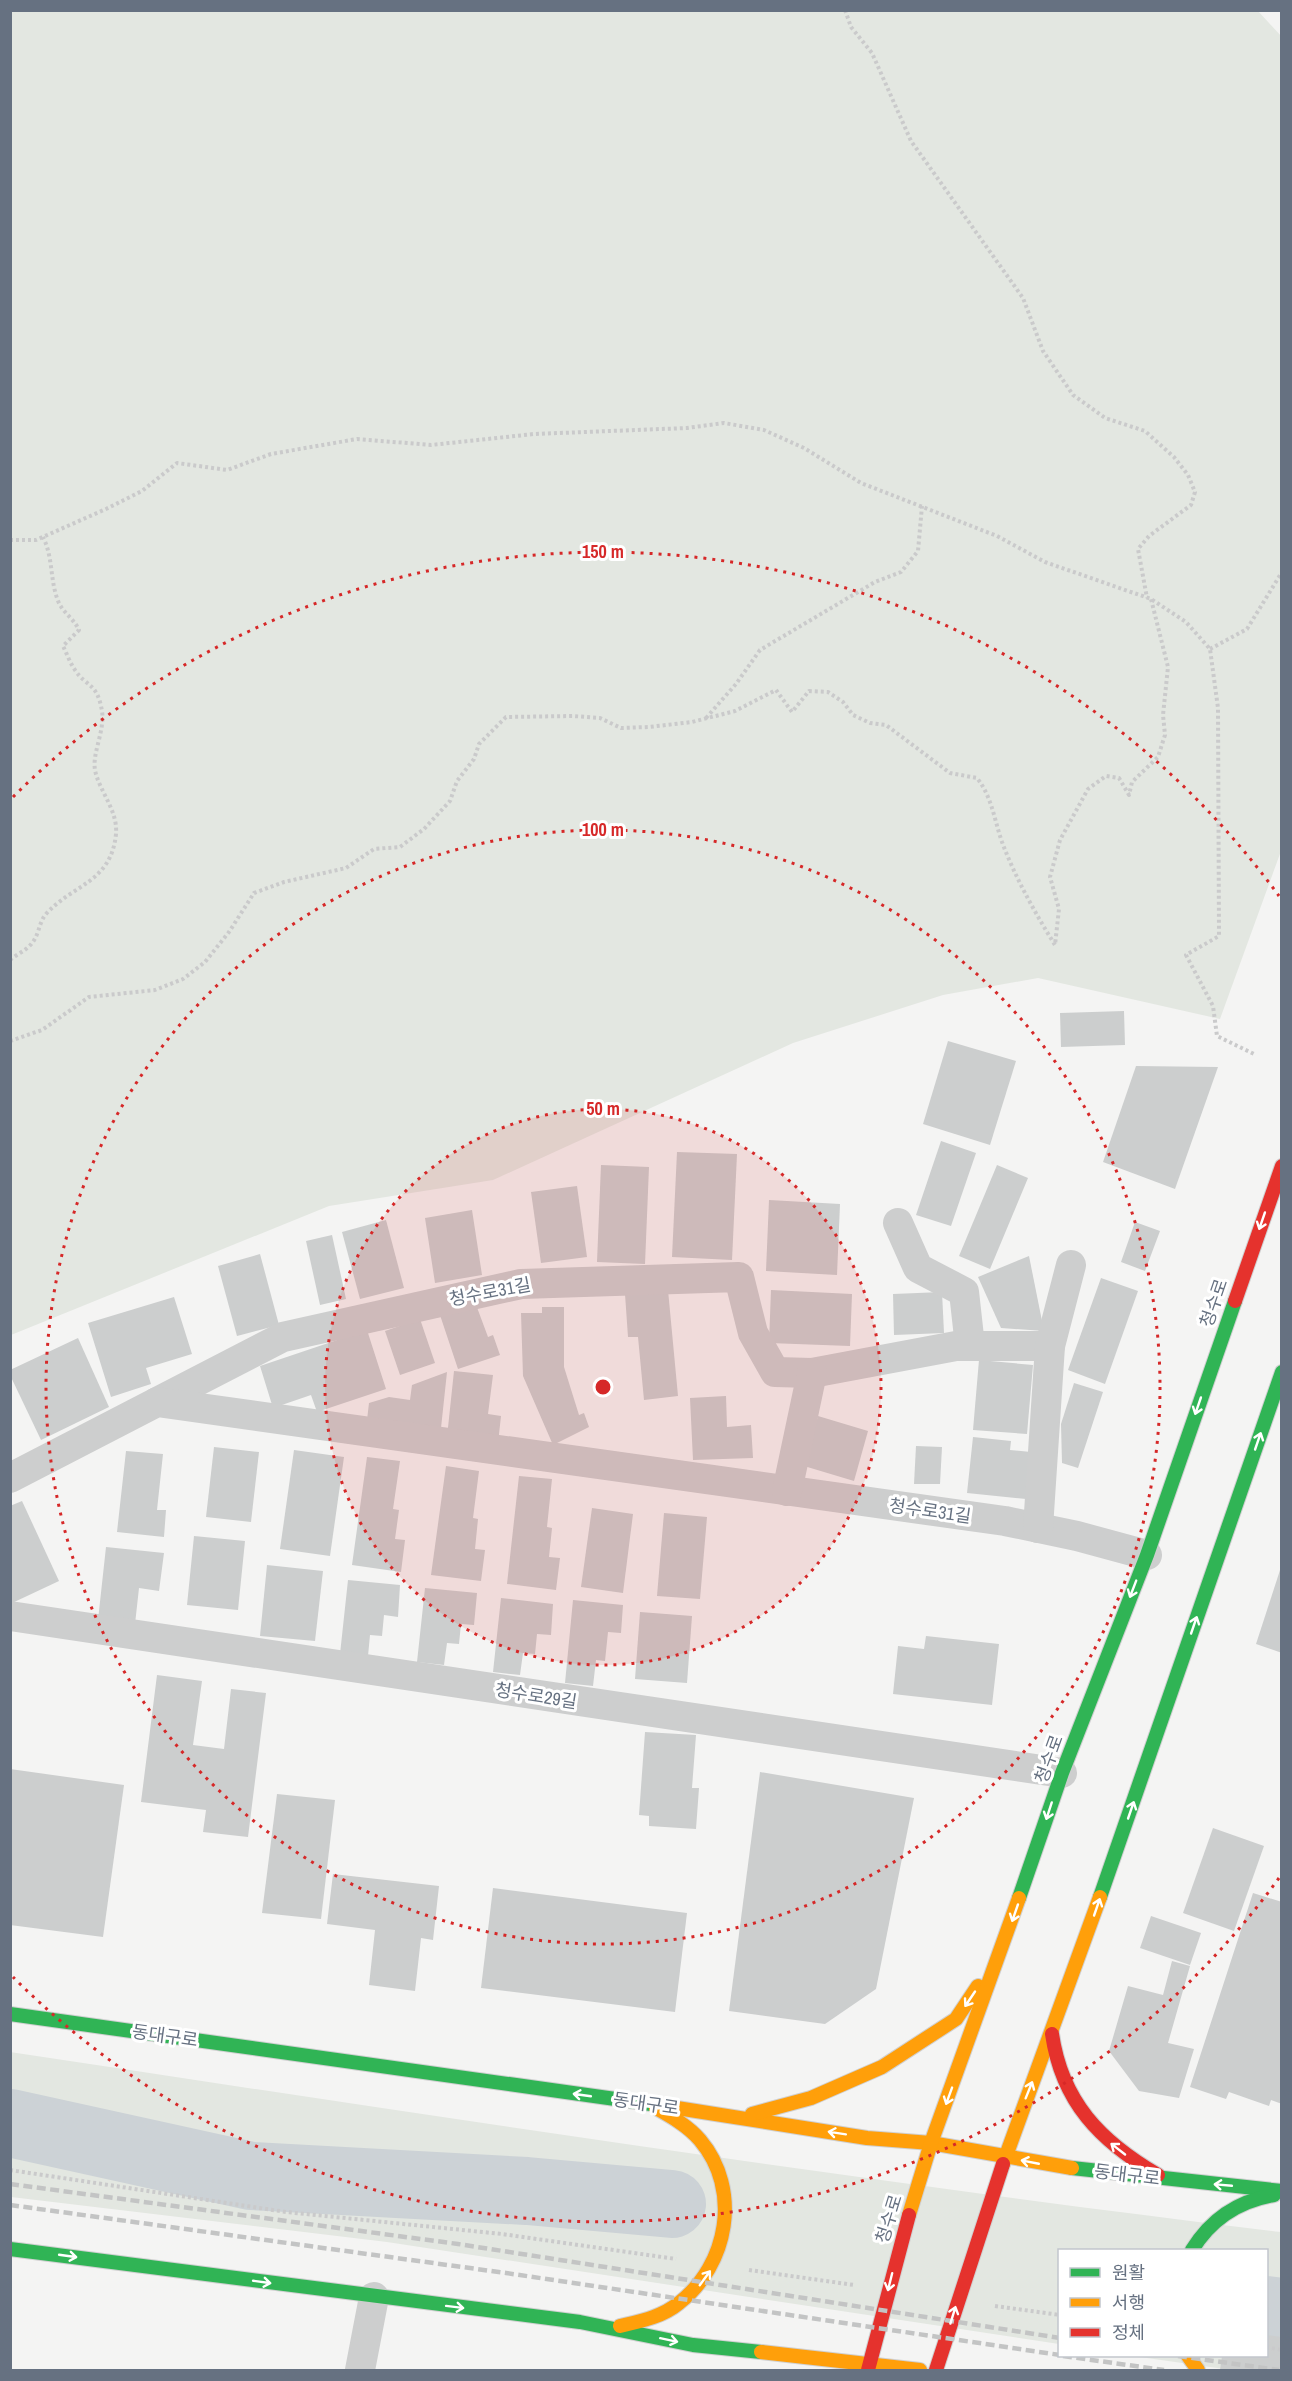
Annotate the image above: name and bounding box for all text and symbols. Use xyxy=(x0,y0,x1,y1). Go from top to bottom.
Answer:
text: 150 m xyxy=(582,539,624,564)
text: 100 m xyxy=(582,817,624,842)
text: 50 m xyxy=(586,1096,620,1121)
one-way arrow xyxy=(1255,1211,1266,1230)
street label: 청수로31길 xyxy=(447,1271,533,1312)
street label: 청수로 xyxy=(1194,1275,1233,1330)
centre of rings xyxy=(593,1377,613,1397)
one-way arrow xyxy=(1192,1396,1203,1415)
one-way arrow xyxy=(1253,1432,1264,1451)
street label: 청수로31길 xyxy=(887,1492,973,1529)
one-way arrow xyxy=(1127,1580,1138,1598)
one-way arrow xyxy=(1190,1616,1201,1635)
street label: 청수로29길 xyxy=(493,1677,579,1714)
street label: 청수로 xyxy=(1028,1731,1069,1786)
one-way arrow xyxy=(1043,1801,1054,1820)
one-way arrow xyxy=(1126,1801,1137,1820)
one-way arrow xyxy=(1092,1899,1103,1917)
one-way arrow xyxy=(1009,1903,1020,1922)
one-way arrow xyxy=(964,1990,976,2006)
street label: 동대구로 xyxy=(131,2019,200,2052)
one-way arrow xyxy=(1024,2082,1035,2100)
street label: 동대구로 xyxy=(612,2087,681,2120)
one-way arrow xyxy=(942,2087,953,2105)
one-way arrow xyxy=(573,2089,592,2100)
one-way arrow xyxy=(828,2128,847,2139)
one-way arrow xyxy=(1110,2143,1126,2156)
one-way arrow xyxy=(1020,2156,1040,2167)
street label: 동대구로 xyxy=(1093,2158,1161,2191)
one-way arrow xyxy=(1214,2179,1234,2190)
street label: 청수로 xyxy=(869,2191,908,2246)
legend xyxy=(1058,2249,1268,2357)
one-way arrow xyxy=(58,2251,78,2262)
text: 원활 xyxy=(1112,2260,1145,2285)
one-way arrow xyxy=(699,2270,712,2286)
one-way arrow xyxy=(884,2272,896,2291)
one-way arrow xyxy=(251,2277,271,2288)
text: 서행 xyxy=(1112,2290,1145,2315)
one-way arrow xyxy=(445,2301,465,2312)
one-way arrow xyxy=(948,2306,959,2325)
text: 정체 xyxy=(1112,2320,1145,2345)
one-way arrow xyxy=(658,2335,678,2346)

